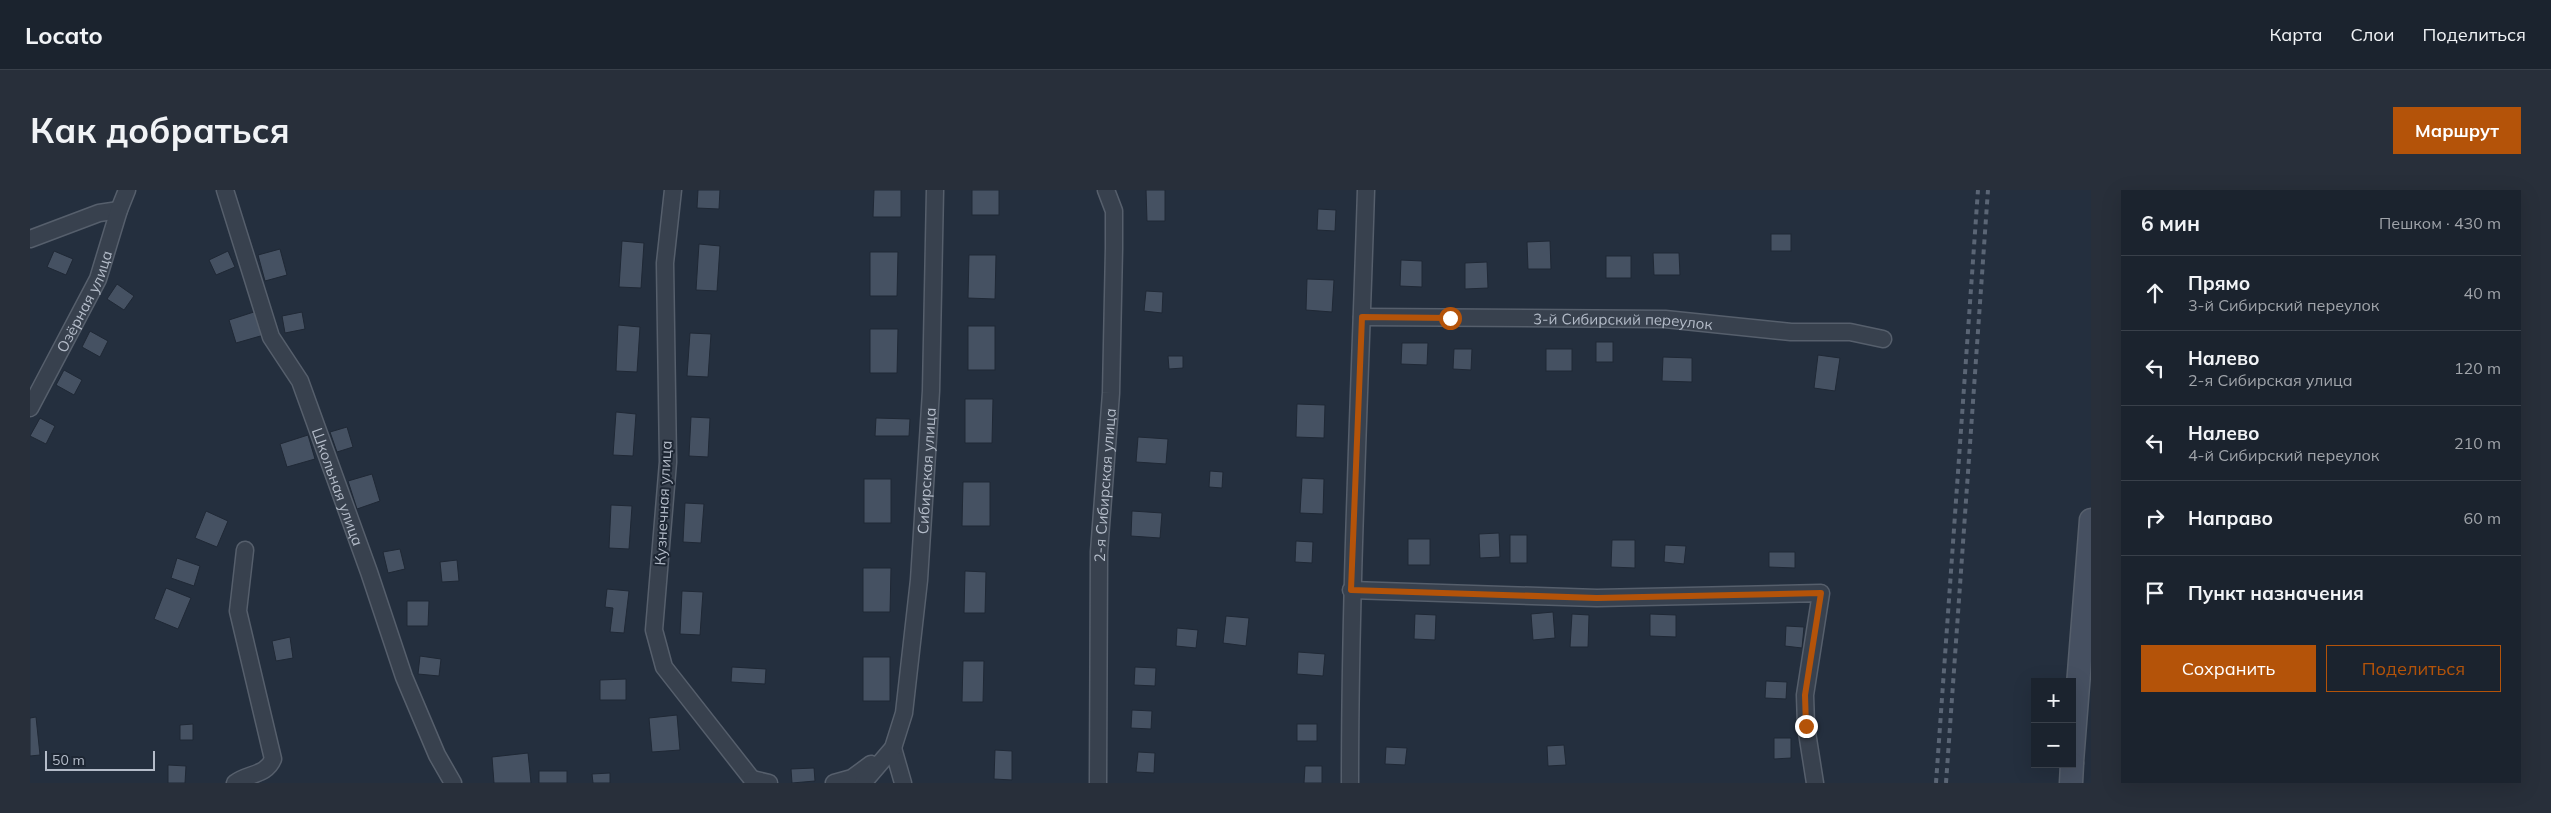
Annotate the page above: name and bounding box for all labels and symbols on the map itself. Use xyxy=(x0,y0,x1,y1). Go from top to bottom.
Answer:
street label: Озёрная улица xyxy=(52,248,116,355)
route start xyxy=(1439,307,1462,330)
street label: 3-й Сибирский переулок xyxy=(1533,309,1714,333)
street label: Сибирская улица xyxy=(912,407,939,535)
street label: 2-я Сибирская улица xyxy=(1089,408,1119,562)
street label: Школьная улица xyxy=(308,425,368,548)
street label: Кузнечная улица xyxy=(650,440,676,566)
route end xyxy=(1795,715,1818,738)
scale bar xyxy=(45,748,155,771)

